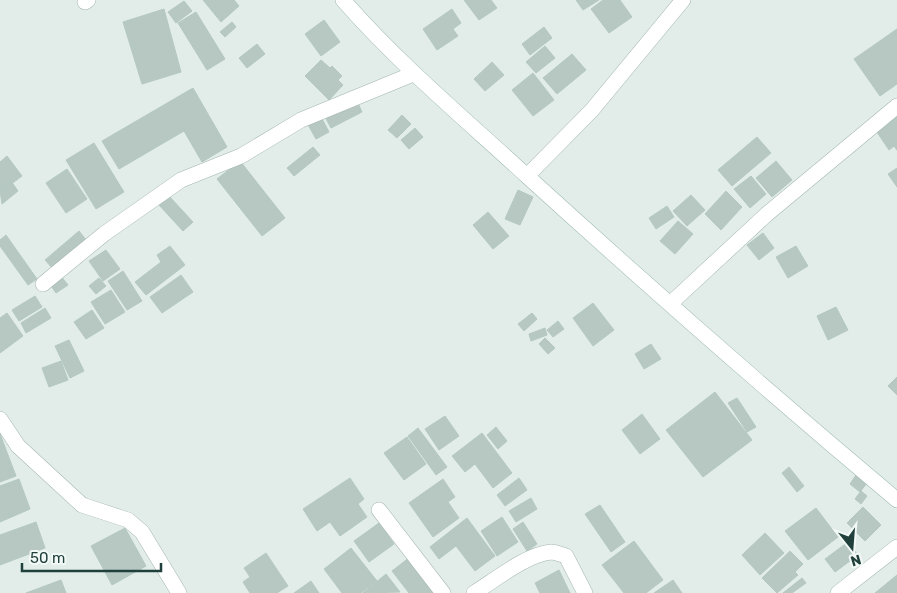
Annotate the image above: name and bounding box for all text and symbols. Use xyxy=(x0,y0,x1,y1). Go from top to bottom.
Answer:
north arrow xyxy=(827,523,877,573)
scale bar xyxy=(22,540,161,572)
text: 50 m xyxy=(30,549,65,567)
text: N xyxy=(848,550,863,570)

